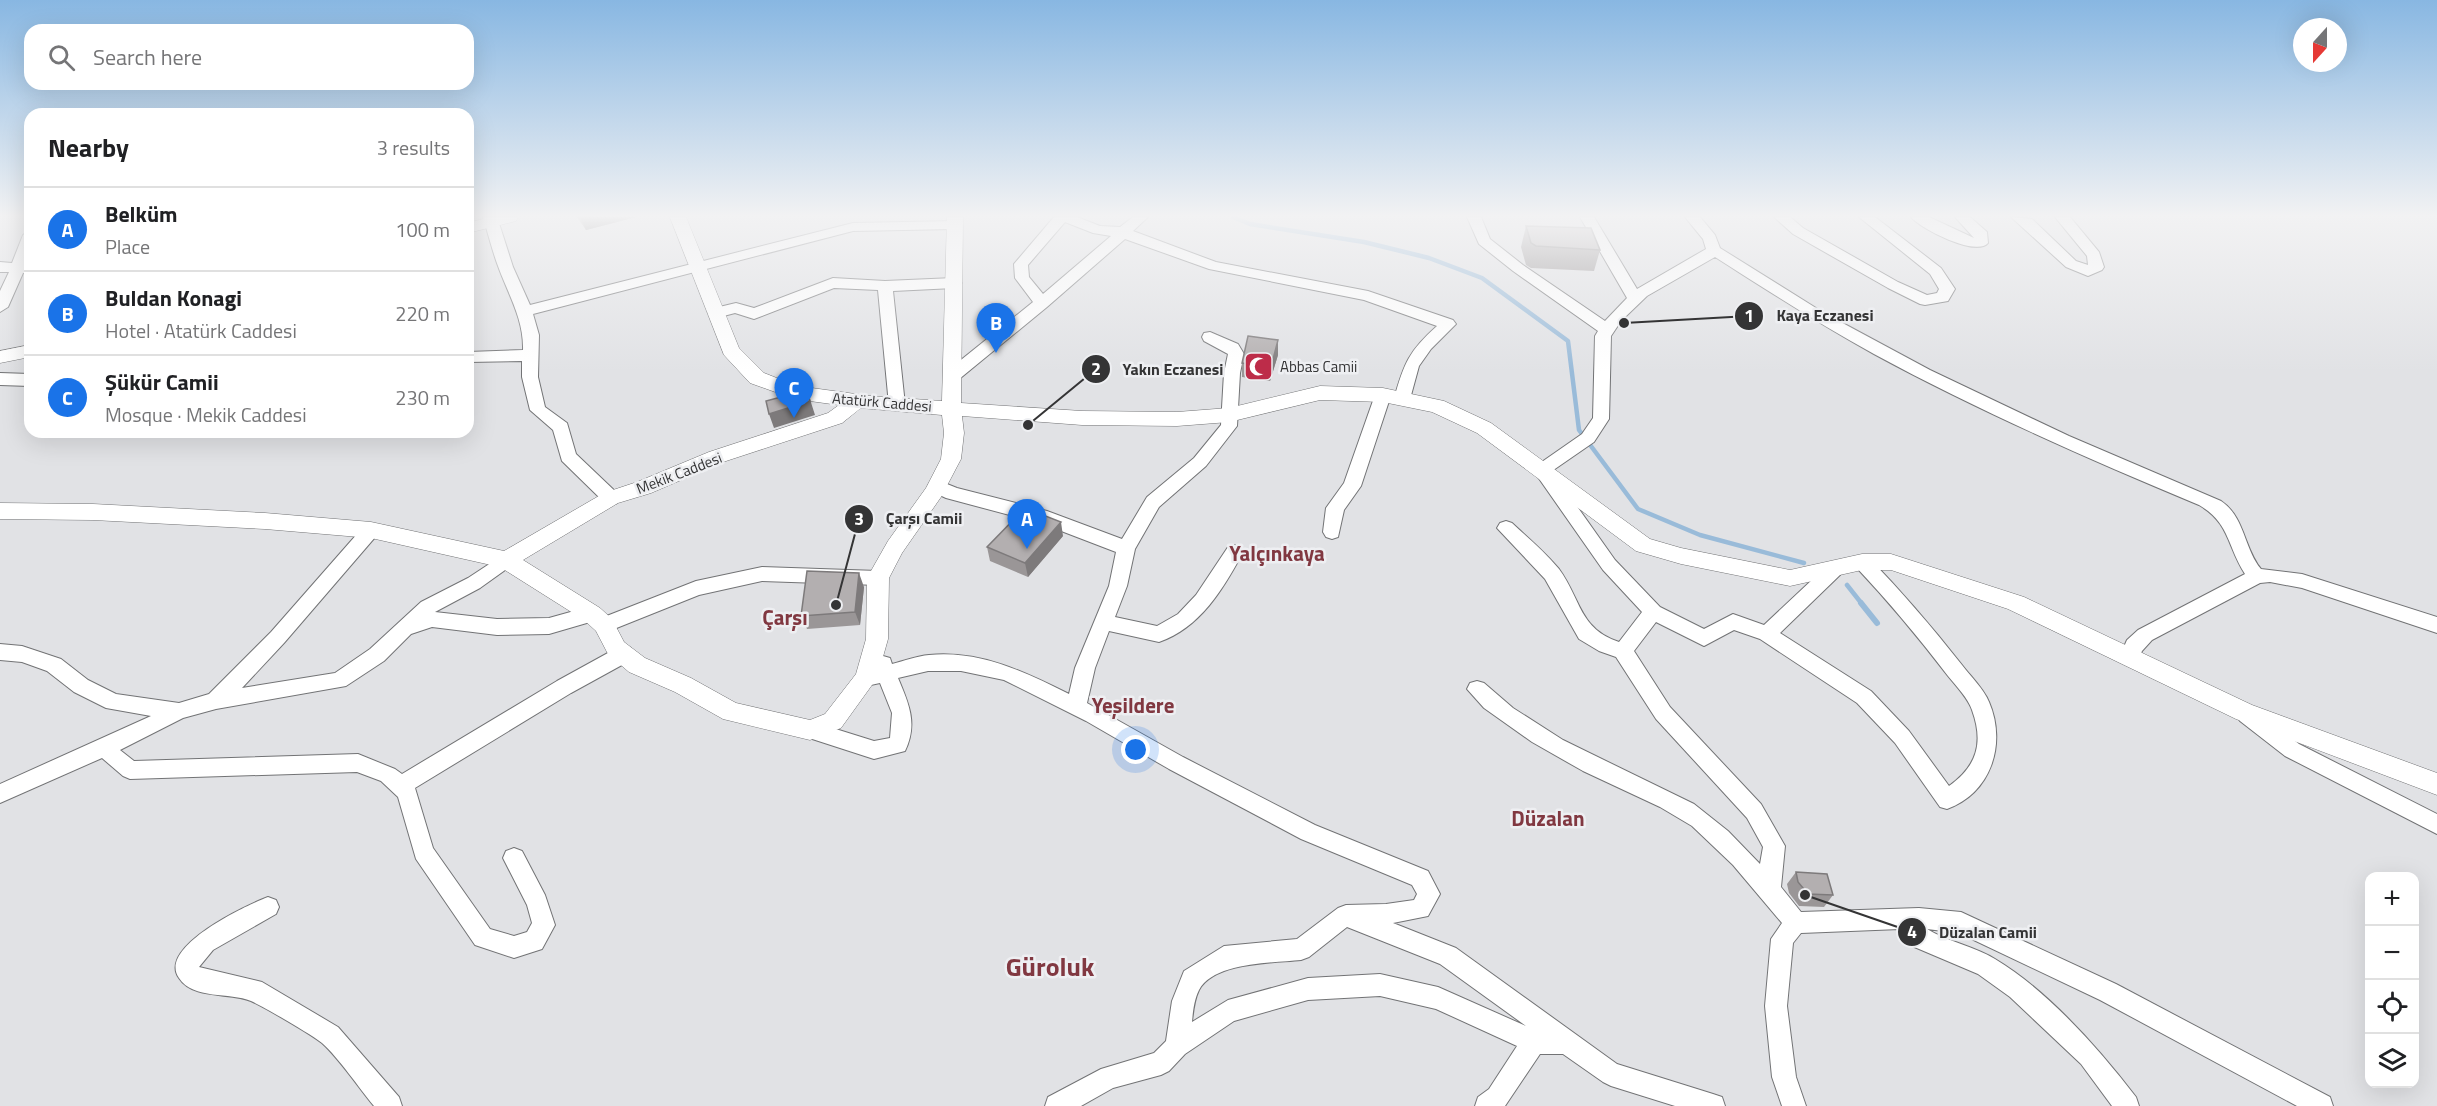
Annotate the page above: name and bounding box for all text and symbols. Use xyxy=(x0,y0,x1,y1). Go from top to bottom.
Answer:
north arrow xyxy=(2293,18,2347,72)
search box xyxy=(24,24,474,90)
text: Search here xyxy=(93,40,202,74)
icon: search xyxy=(45,41,78,74)
text: Nearby xyxy=(48,128,129,167)
text: 3 results xyxy=(377,132,450,163)
text: Belküm xyxy=(105,197,178,231)
text: A xyxy=(61,214,74,245)
text: 100 m xyxy=(395,214,450,245)
text: Place xyxy=(105,231,150,262)
text: Buldan Konagi xyxy=(105,281,242,315)
text: B xyxy=(61,298,74,329)
text: 220 m xyxy=(395,298,450,329)
callout: Kaya Eczanesi xyxy=(1734,299,1885,333)
text: 1 xyxy=(1744,302,1754,329)
text: Kaya Eczanesi xyxy=(1776,303,1874,327)
pin: B xyxy=(976,304,1016,353)
text: Hotel · Atatürk Caddesi xyxy=(105,315,297,346)
mosque icon: Abbas Camii xyxy=(1243,350,1275,382)
callout: Yakın Eczanesi xyxy=(1081,352,1236,386)
text: 2 xyxy=(1091,355,1101,382)
place label: Abbas Camii xyxy=(1280,355,1357,378)
text: Yakın Eczanesi xyxy=(1123,357,1223,381)
text: Şükür Camii xyxy=(105,365,219,399)
pin: C xyxy=(774,368,814,418)
text: C xyxy=(62,382,73,413)
text: 230 m xyxy=(395,382,450,413)
street label: Atatürk Caddesi xyxy=(831,386,933,418)
text: Mosque · Mekik Caddesi xyxy=(105,399,307,430)
street label: Mekik Caddesi xyxy=(633,446,725,500)
pin: A xyxy=(1008,500,1046,549)
callout: Çarşı Camii xyxy=(844,502,975,536)
text: 3 xyxy=(854,505,864,532)
text: Çarşı Camii xyxy=(886,506,962,530)
district label: Yalçınkaya xyxy=(1229,537,1325,569)
district label: Çarşı xyxy=(762,601,808,633)
district label: Yeşildere xyxy=(1092,689,1174,721)
your location xyxy=(1121,735,1150,764)
district label: Düzalan xyxy=(1511,802,1585,834)
map controls xyxy=(2365,872,2419,1088)
button: + xyxy=(2365,872,2419,926)
callout: Düzalan Camii xyxy=(1897,915,2049,949)
text: 4 xyxy=(1907,918,1917,945)
text: Düzalan Camii xyxy=(1939,920,2037,944)
button: − xyxy=(2365,926,2419,980)
district label: Güroluk xyxy=(1006,947,1095,986)
button: locate xyxy=(2365,980,2419,1034)
button: layers xyxy=(2365,1034,2419,1088)

